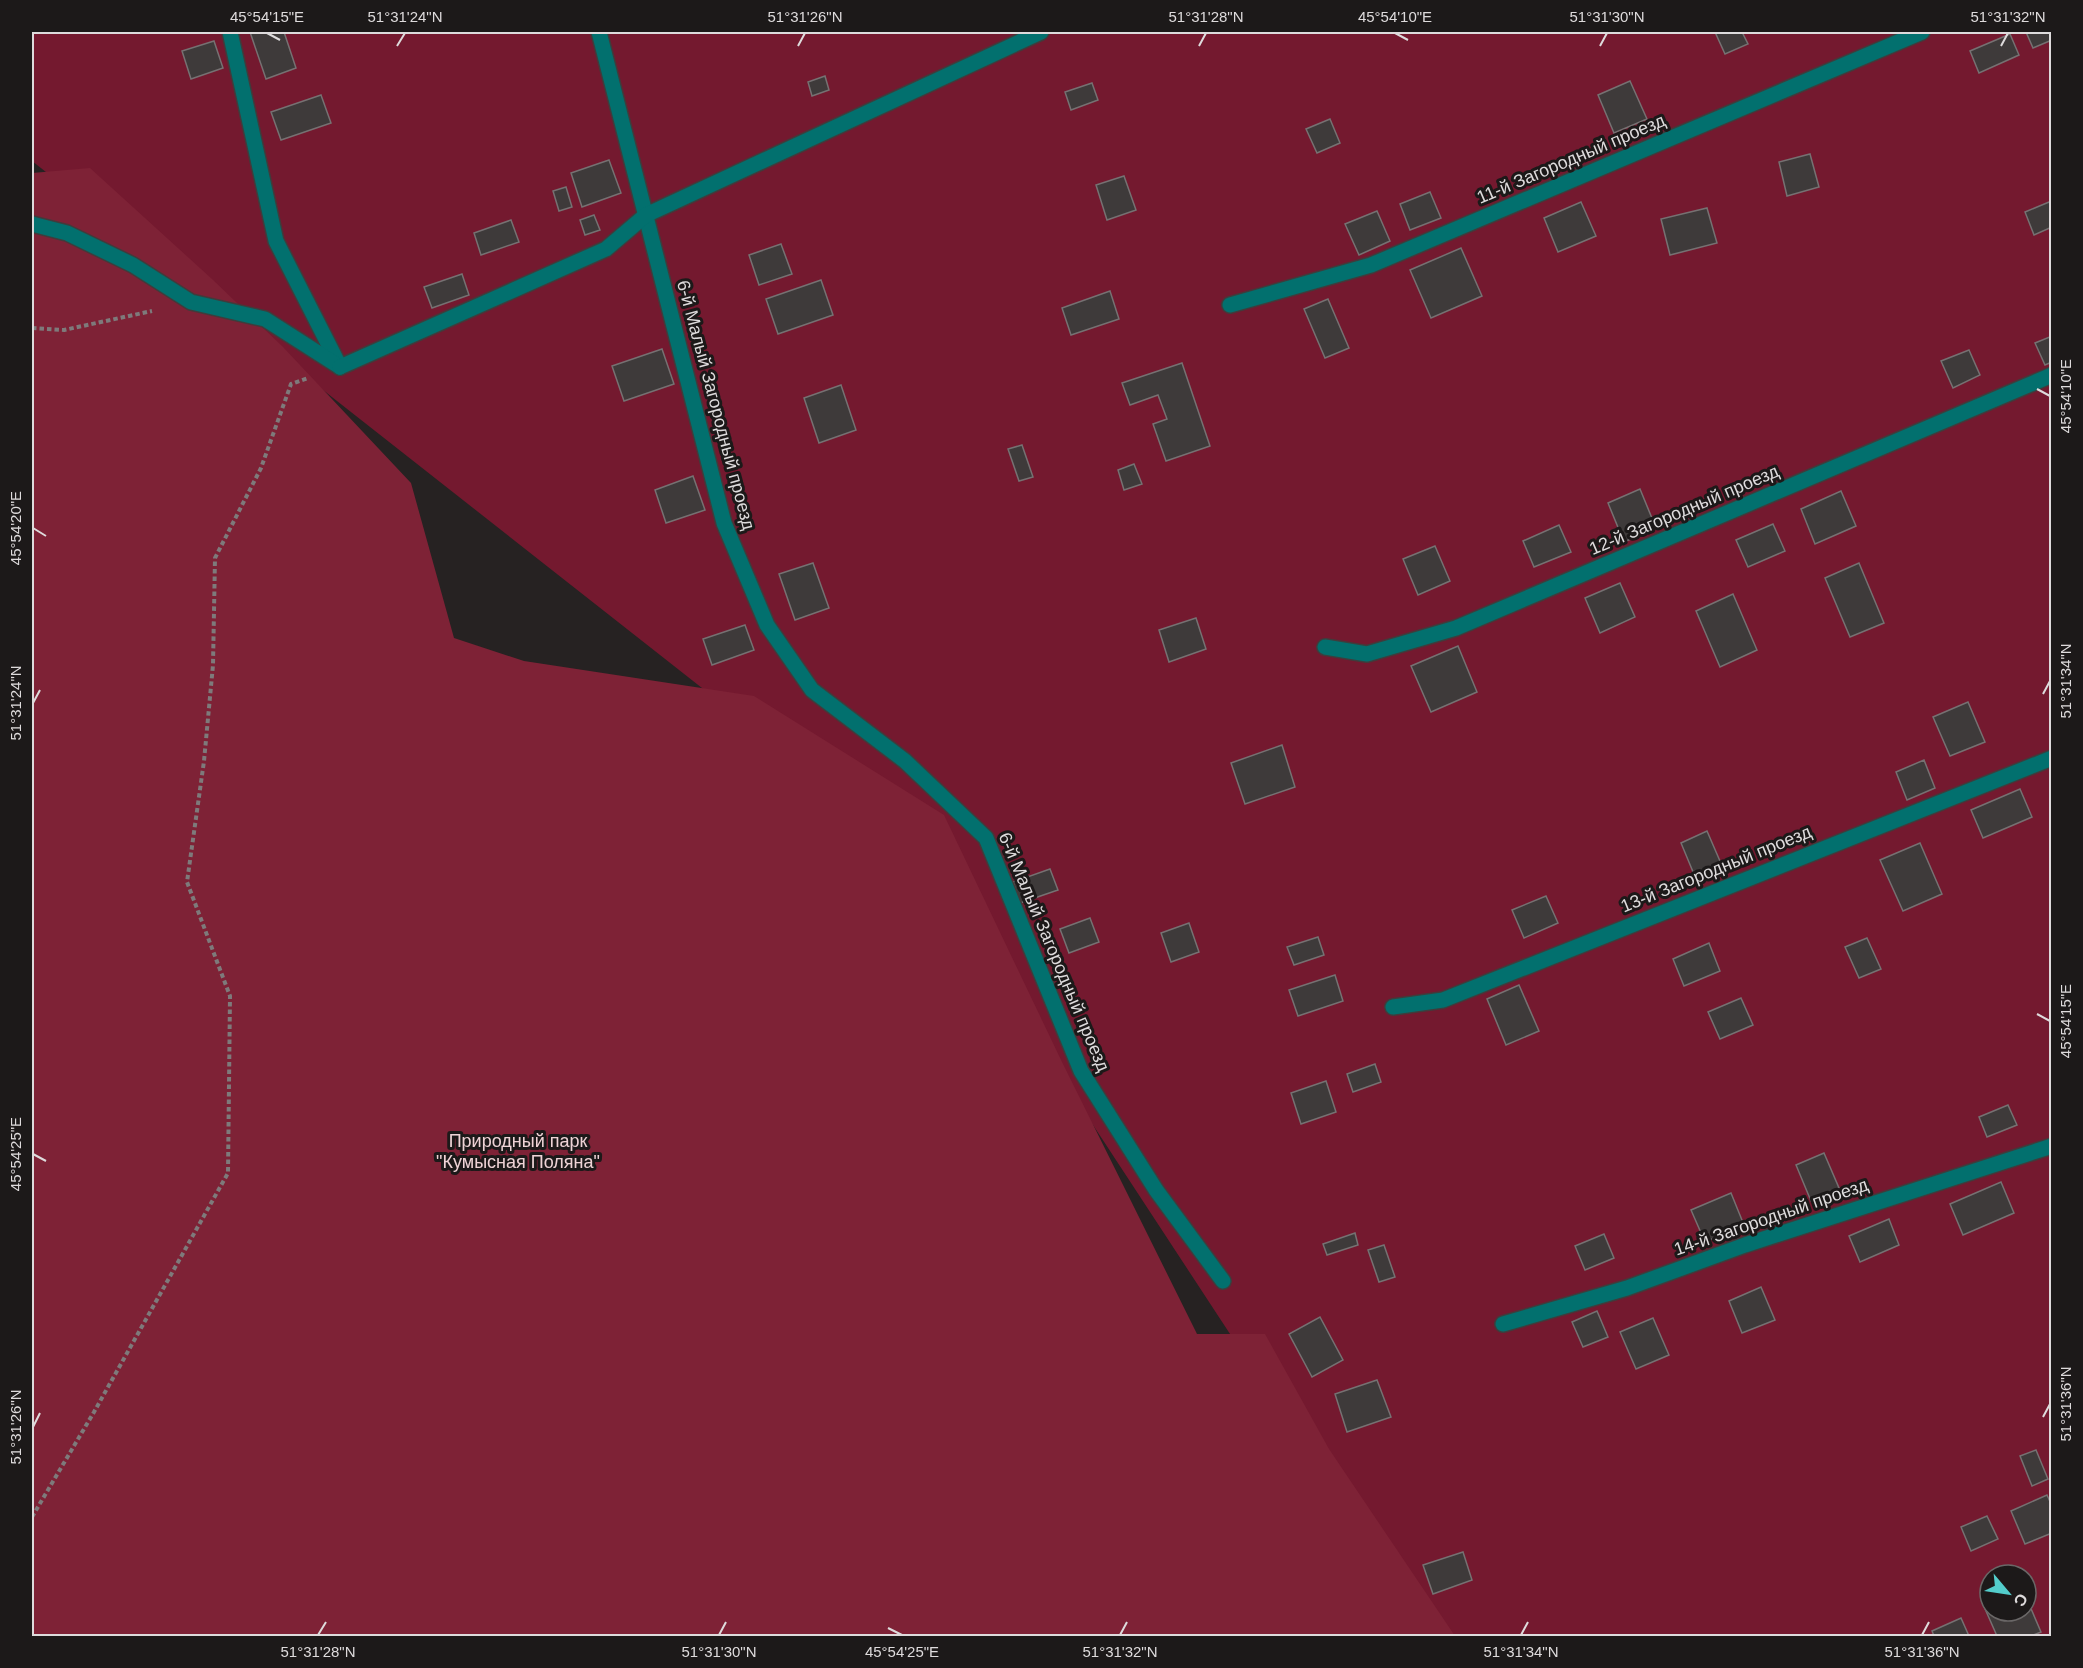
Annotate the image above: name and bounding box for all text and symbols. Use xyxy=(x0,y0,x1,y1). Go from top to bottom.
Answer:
text: 45°54'15"E xyxy=(230,8,304,25)
text: 51°31'24"N xyxy=(367,8,443,25)
text: 51°31'26"N xyxy=(767,8,843,25)
text: 51°31'28"N xyxy=(1168,8,1244,25)
text: 45°54'10"E xyxy=(1358,8,1432,25)
text: 51°31'30"N xyxy=(1569,8,1645,25)
text: 51°31'32"N xyxy=(1970,8,2046,25)
street label: 11-й Загородный проезд xyxy=(1474,110,1669,208)
street label: 6-й Малый Загородный проезд xyxy=(673,278,759,532)
text: 45°54'10"E xyxy=(2057,359,2074,433)
street label: 12-й Загородный проезд xyxy=(1586,461,1782,559)
text: 45°54'20"E xyxy=(7,491,24,565)
text: 51°31'34"N xyxy=(2057,643,2074,719)
text: 51°31'24"N xyxy=(7,665,24,741)
street label: 13-й Загородный проезд xyxy=(1618,821,1815,916)
street label: 6-й Малый Загородный проезд xyxy=(994,830,1114,1075)
text: 45°54'15"E xyxy=(2057,984,2074,1058)
text: 45°54'25"E xyxy=(7,1117,24,1191)
park label: Природный парк "Кумысная Поляна" xyxy=(436,1131,600,1172)
street label: 14-й Загородный проезд xyxy=(1671,1174,1871,1260)
text: 51°31'36"N xyxy=(2057,1366,2074,1442)
text: 51°31'26"N xyxy=(7,1389,24,1465)
north arrow xyxy=(1978,1563,2038,1623)
text: С xyxy=(2010,1591,2031,1610)
text: 51°31'28"N xyxy=(280,1643,356,1660)
text: 51°31'30"N xyxy=(681,1643,757,1660)
text: 45°54'25"E xyxy=(865,1643,939,1660)
text: 51°31'32"N xyxy=(1082,1643,1158,1660)
text: 51°31'34"N xyxy=(1483,1643,1559,1660)
text: 51°31'36"N xyxy=(1884,1643,1960,1660)

